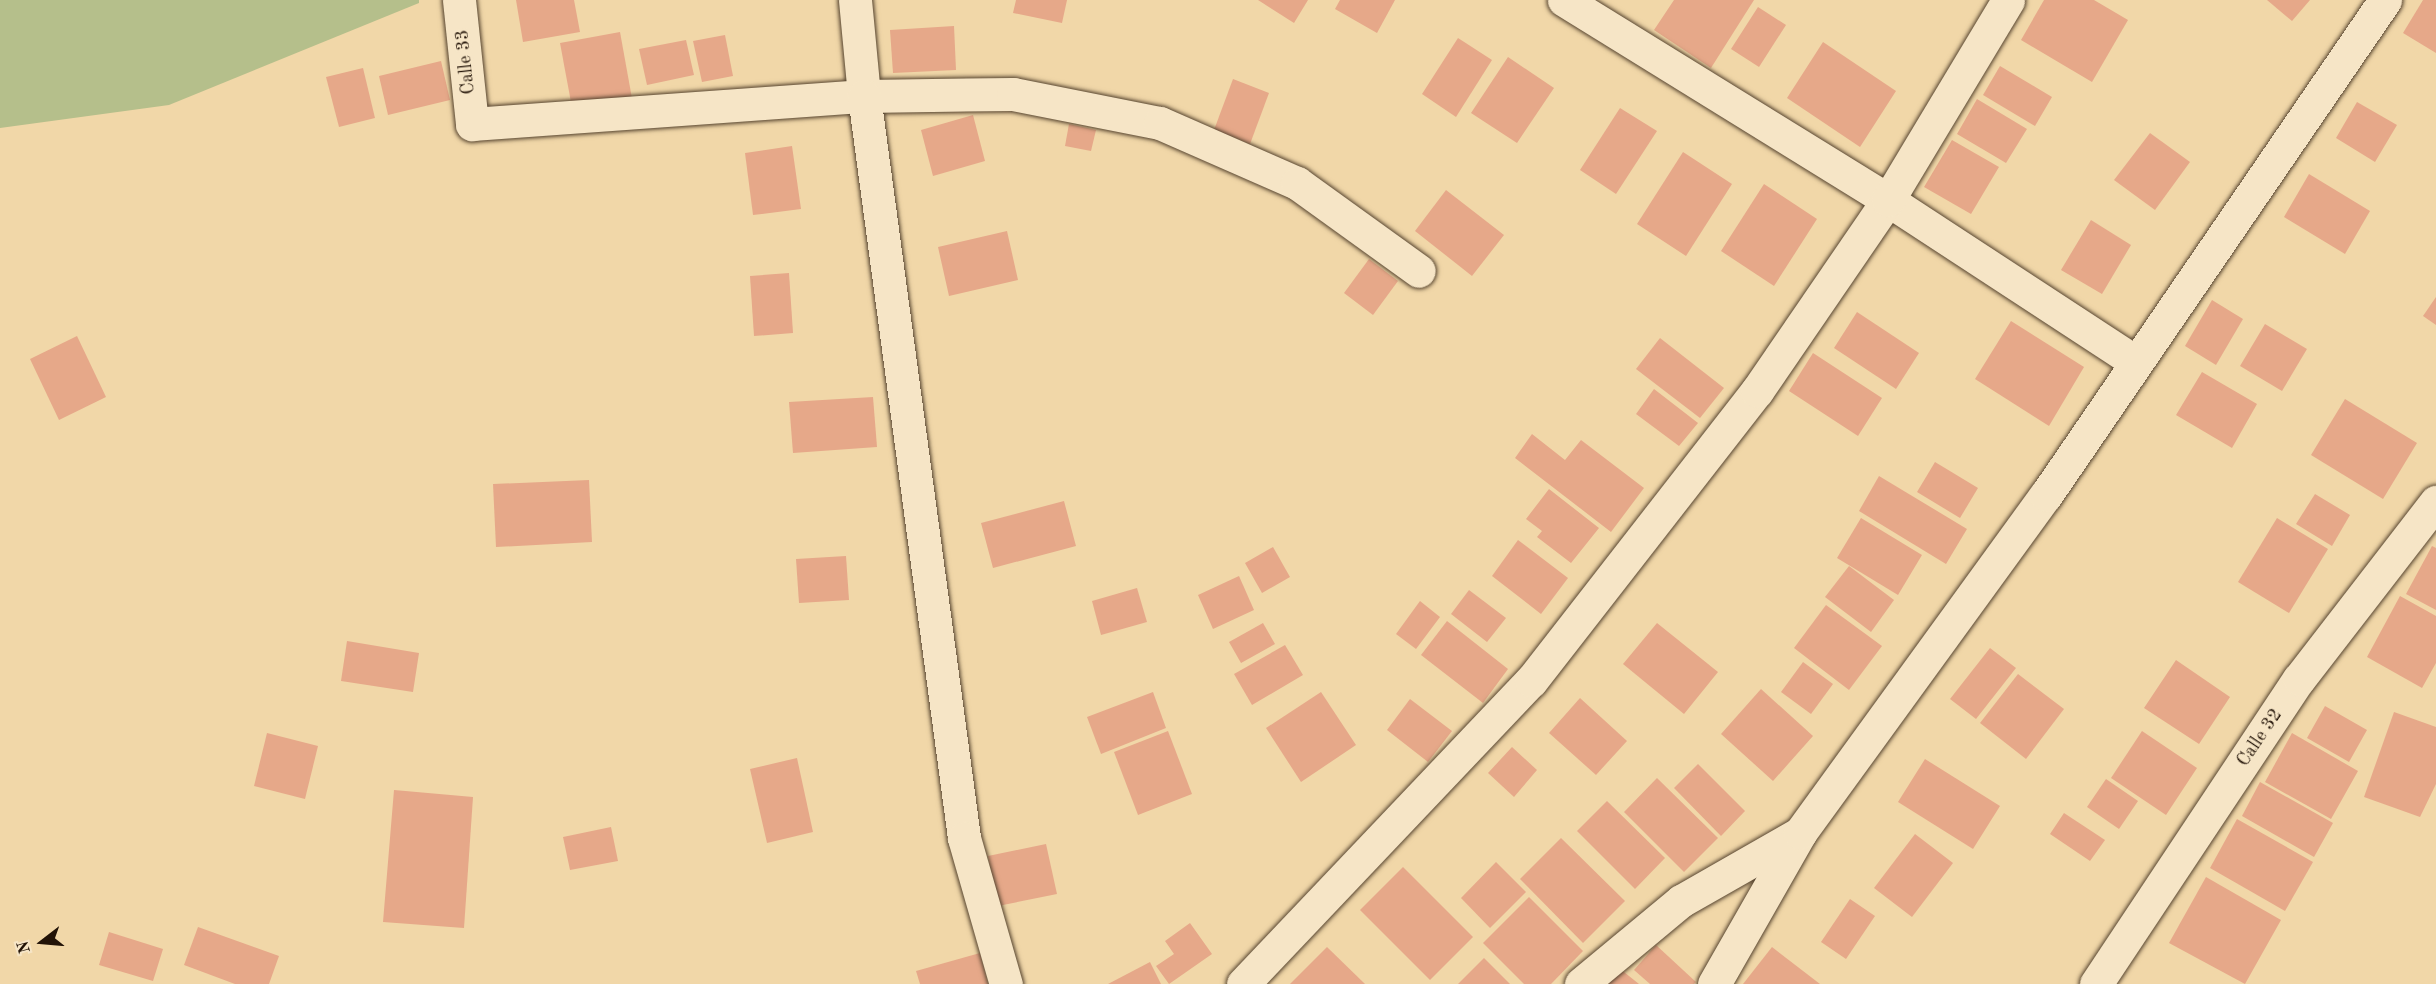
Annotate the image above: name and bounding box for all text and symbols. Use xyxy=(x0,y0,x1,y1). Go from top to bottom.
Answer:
street label: Calle 33 xyxy=(452,29,480,95)
street label: Calle 32 xyxy=(2233,705,2287,771)
north arrow xyxy=(12,912,72,972)
text: N xyxy=(15,939,34,955)

